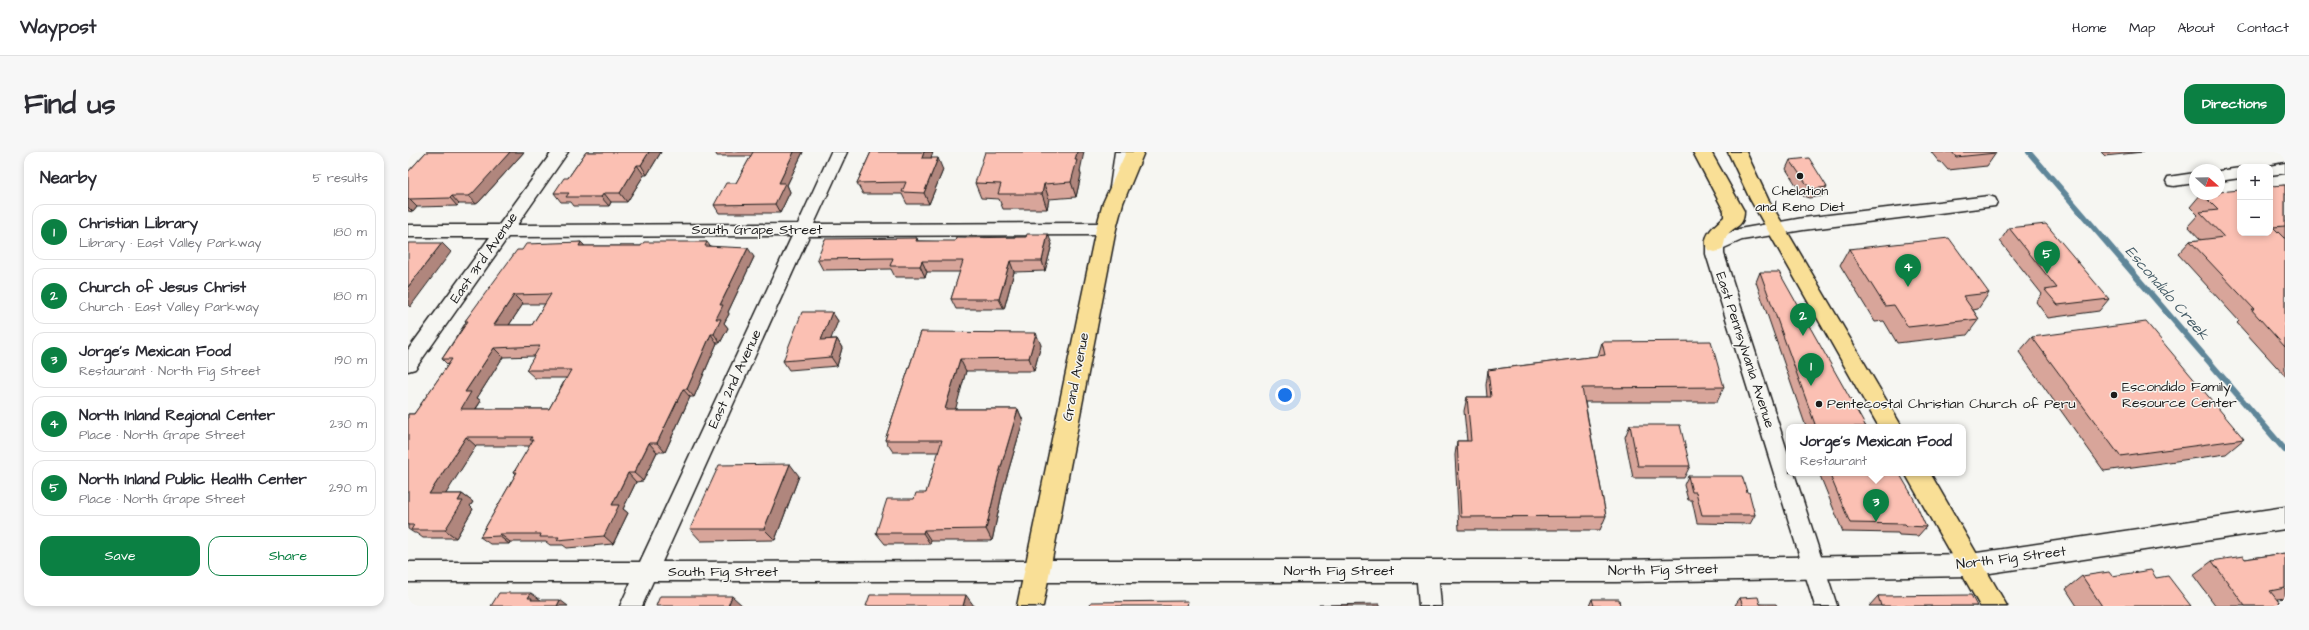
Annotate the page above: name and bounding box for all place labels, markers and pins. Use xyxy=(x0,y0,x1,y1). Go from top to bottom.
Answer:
marker: Chelation and Reno Diet xyxy=(1795,171,1805,181)
place label: Chelation and Reno Diet xyxy=(1755,181,1845,217)
pin: 5 xyxy=(2034,241,2060,274)
pin: 4 xyxy=(1895,254,1921,287)
pin: 2 xyxy=(1790,303,1816,336)
pin: 1 xyxy=(1798,353,1824,386)
place label: Escondido Family Resource Center xyxy=(2122,377,2237,413)
marker: Escondido Family Resource Center xyxy=(2109,390,2119,400)
place label: Pentecostal Christian Church of Peru xyxy=(1827,394,2076,414)
marker: Pentecostal Christian Church of Peru xyxy=(1814,399,1824,409)
pin: 3 xyxy=(1863,489,1889,522)

